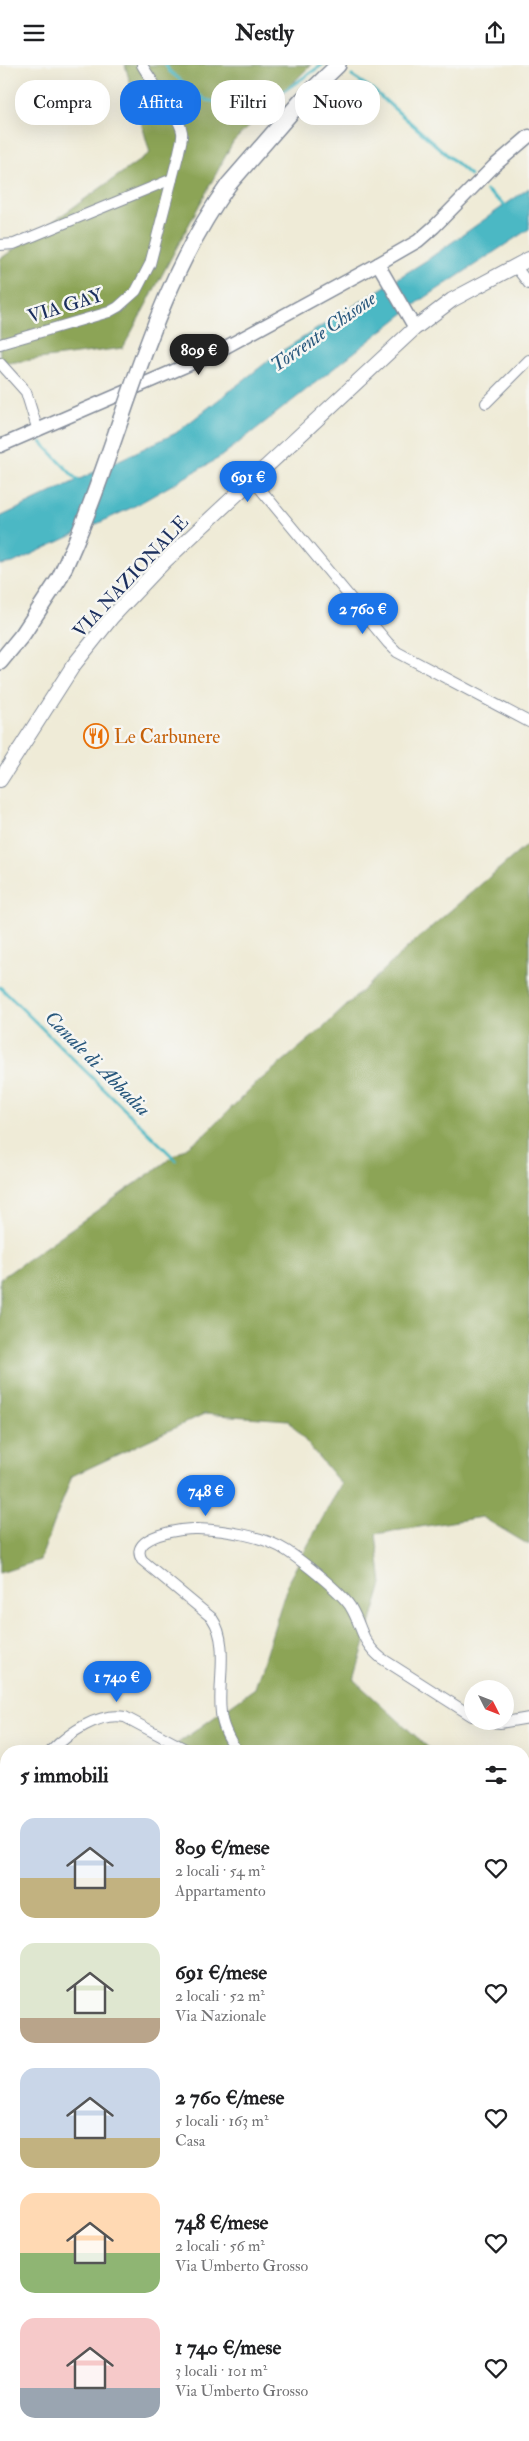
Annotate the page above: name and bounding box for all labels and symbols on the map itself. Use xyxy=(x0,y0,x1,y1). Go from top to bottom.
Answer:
street label: VIA GAY xyxy=(25,283,107,329)
water label: Torrente Chisone xyxy=(266,286,381,377)
pin: 809 € xyxy=(164,333,234,376)
pin: 691 € xyxy=(213,461,283,503)
street label: VIA NAZIONALE xyxy=(68,510,194,643)
pin: 2 760 € xyxy=(317,593,409,635)
restaurant icon: Le Carbunere xyxy=(83,723,109,749)
place label: Le Carbunere xyxy=(114,725,220,749)
water label: Canale di Abbadia xyxy=(39,1005,156,1122)
pin: 748 € xyxy=(171,1475,241,1517)
pin: 1 740 € xyxy=(71,1661,163,1703)
north arrow xyxy=(464,1680,514,1730)

